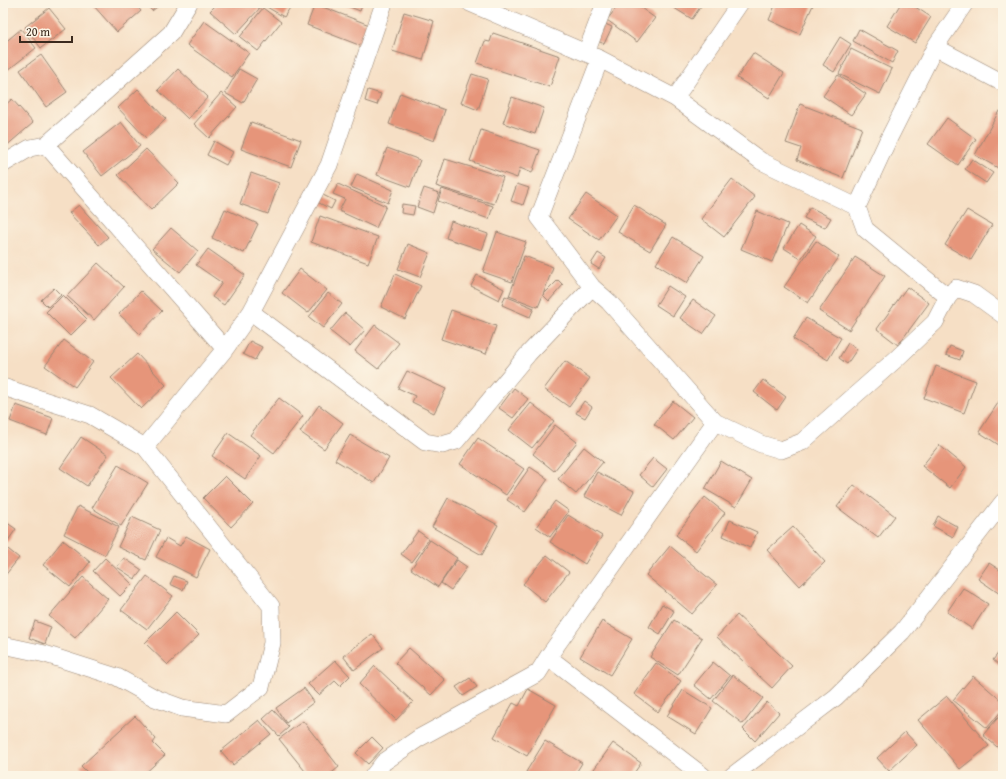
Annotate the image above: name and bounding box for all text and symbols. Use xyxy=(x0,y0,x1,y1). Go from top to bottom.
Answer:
scale bar xyxy=(20,18,72,44)
text: 20 m xyxy=(26,23,50,40)

